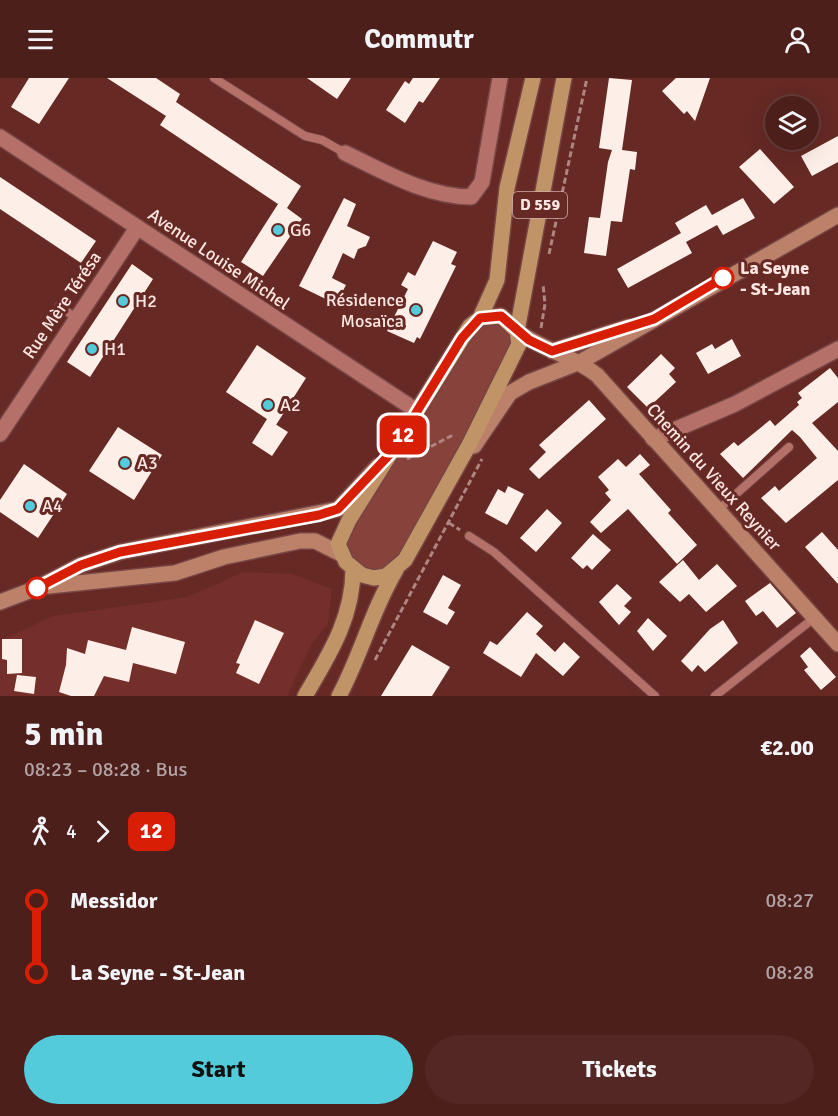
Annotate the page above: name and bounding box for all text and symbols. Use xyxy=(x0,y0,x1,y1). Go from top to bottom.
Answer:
icon: menu xyxy=(24,23,57,56)
text: Commutr xyxy=(364,23,474,56)
icon: person xyxy=(781,23,814,56)
map controls xyxy=(765,96,819,150)
button: layers xyxy=(765,96,819,150)
road number: D 559 xyxy=(513,192,567,218)
street label: Avenue Louise Michel xyxy=(144,203,294,315)
place label: G6 xyxy=(290,219,311,241)
marker: G6 xyxy=(271,223,285,237)
street label: Rue Mère Térésa xyxy=(18,247,106,363)
place label: La Seyne - St-Jean xyxy=(740,257,811,300)
marker: La Seyne - St-Jean xyxy=(712,267,734,289)
place label: Résidence Mosaïca xyxy=(326,289,404,332)
place label: H2 xyxy=(135,290,157,312)
marker: H2 xyxy=(116,294,130,308)
marker: Résidence Mosaïca xyxy=(409,303,423,317)
place label: H1 xyxy=(104,338,126,360)
marker: H1 xyxy=(85,342,99,356)
place label: A2 xyxy=(280,394,301,416)
marker: A2 xyxy=(261,398,275,412)
street label: Chemin du Vieux Reynier xyxy=(642,399,786,555)
line badge: 12 xyxy=(376,416,430,454)
text: 12 xyxy=(392,422,414,448)
place label: A3 xyxy=(137,452,158,474)
marker: A3 xyxy=(118,456,132,470)
place label: A4 xyxy=(42,495,63,517)
marker: A4 xyxy=(23,499,37,513)
unlabelled marker xyxy=(26,577,48,599)
text: 5 min xyxy=(24,714,104,755)
text: €2.00 xyxy=(760,734,814,761)
text: 08:23 – 08:28 · Bus xyxy=(24,757,187,782)
icon: walk xyxy=(24,815,57,848)
icon: forward xyxy=(86,815,119,848)
text: 12 xyxy=(140,818,163,844)
text: 4 xyxy=(66,819,77,844)
text: Messidor xyxy=(70,887,157,914)
text: 08:27 xyxy=(765,888,814,913)
text: La Seyne - St-Jean xyxy=(70,959,245,986)
text: 08:28 xyxy=(765,960,814,985)
button: Start xyxy=(24,1035,413,1104)
button: Tickets xyxy=(425,1035,814,1104)

